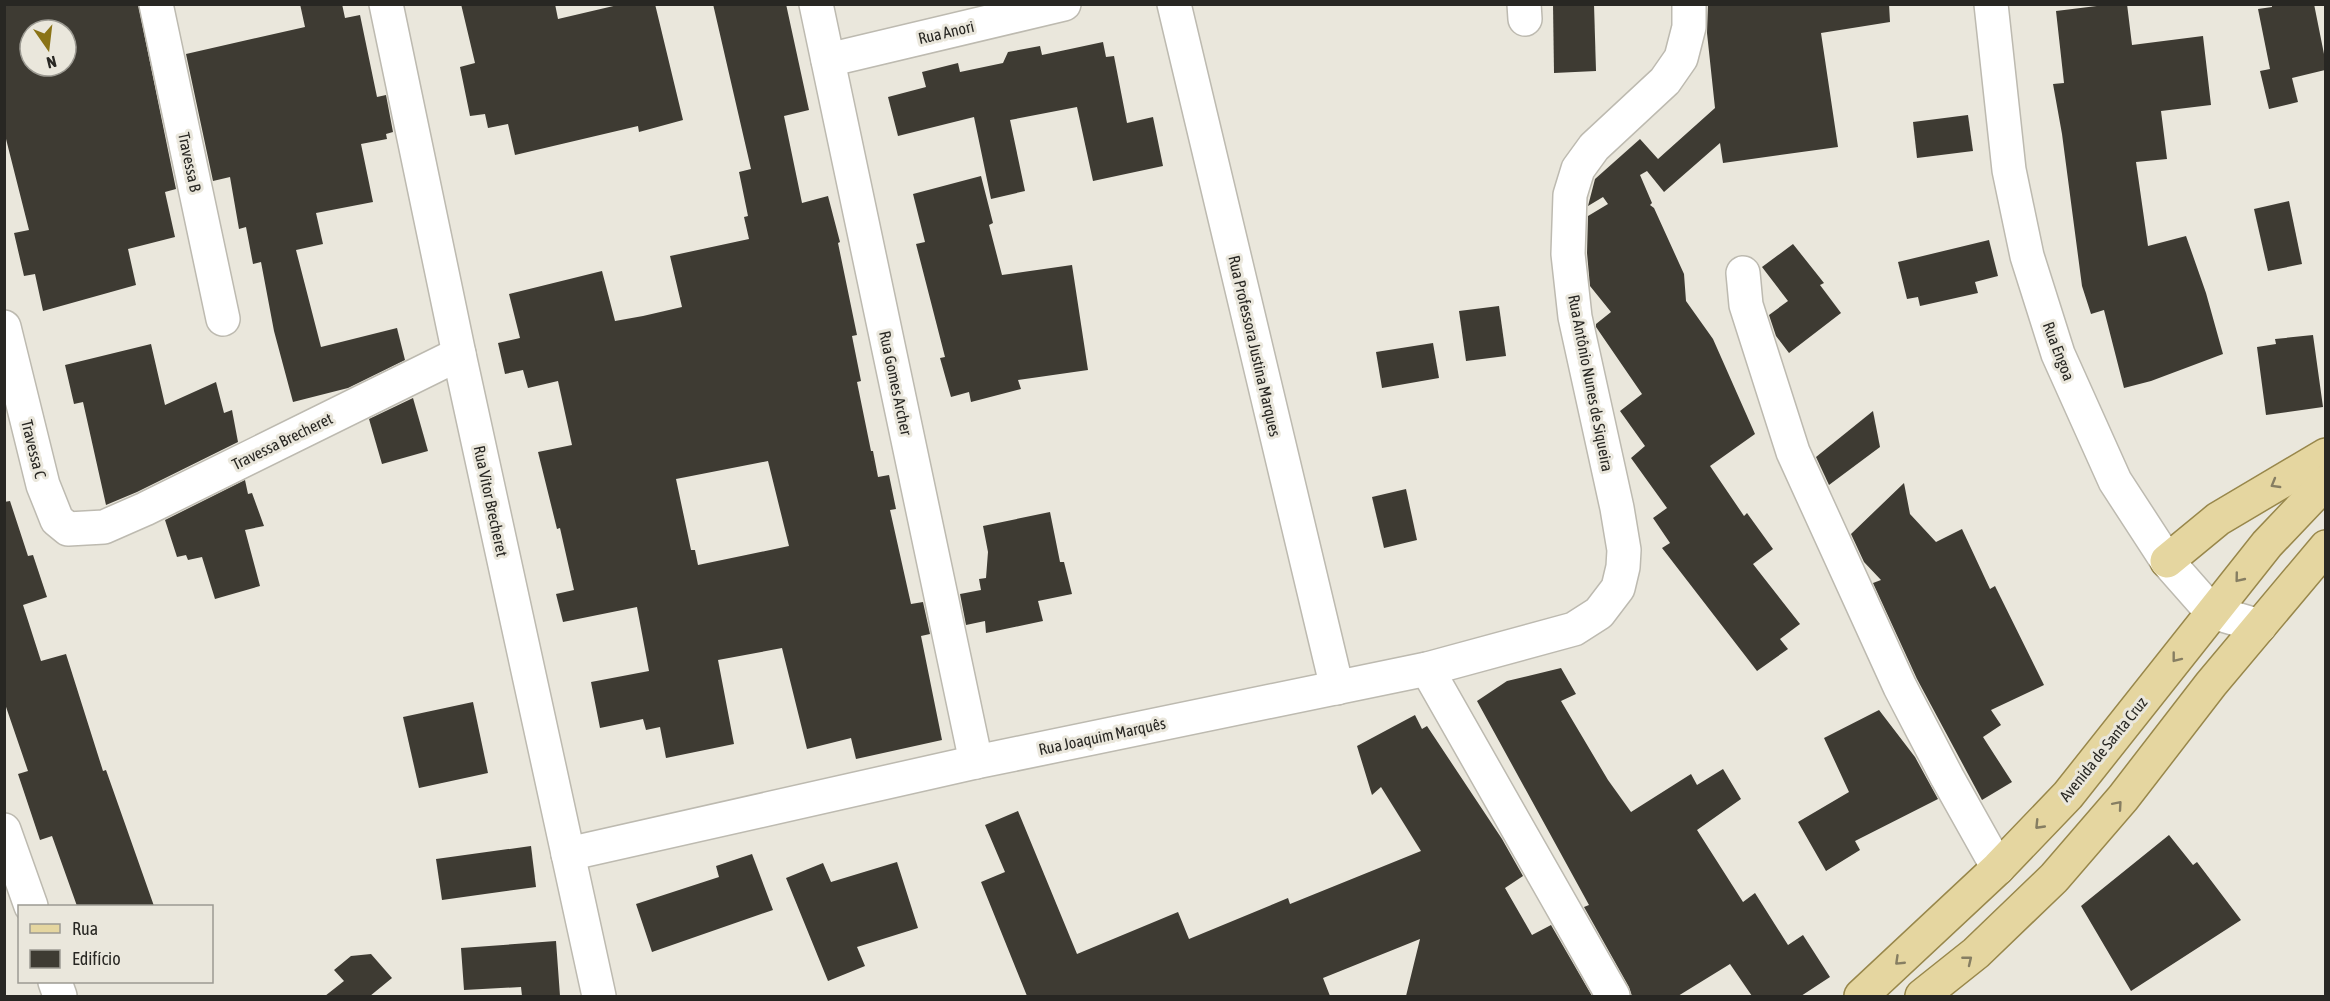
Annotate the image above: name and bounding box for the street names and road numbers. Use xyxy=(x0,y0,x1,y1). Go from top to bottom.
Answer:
street label: Rua Anori xyxy=(916,17,976,47)
street label: Travessa B xyxy=(175,131,205,194)
street label: Rua Professora Justina Marques xyxy=(1224,254,1285,439)
street label: Rua Antônio Nunes de Siqueira xyxy=(1564,293,1617,473)
street label: Rua Engoa xyxy=(2039,319,2078,383)
street label: Rua Gomes Archer xyxy=(876,329,916,437)
street label: Travessa Brecheret xyxy=(229,409,336,473)
street label: Travessa C xyxy=(18,418,50,480)
street label: Rua Vitor Brecheret xyxy=(470,444,512,558)
street label: Avenida de Santa Cruz xyxy=(2055,693,2151,805)
street label: Rua Joaquim Marquês xyxy=(1037,714,1168,759)

